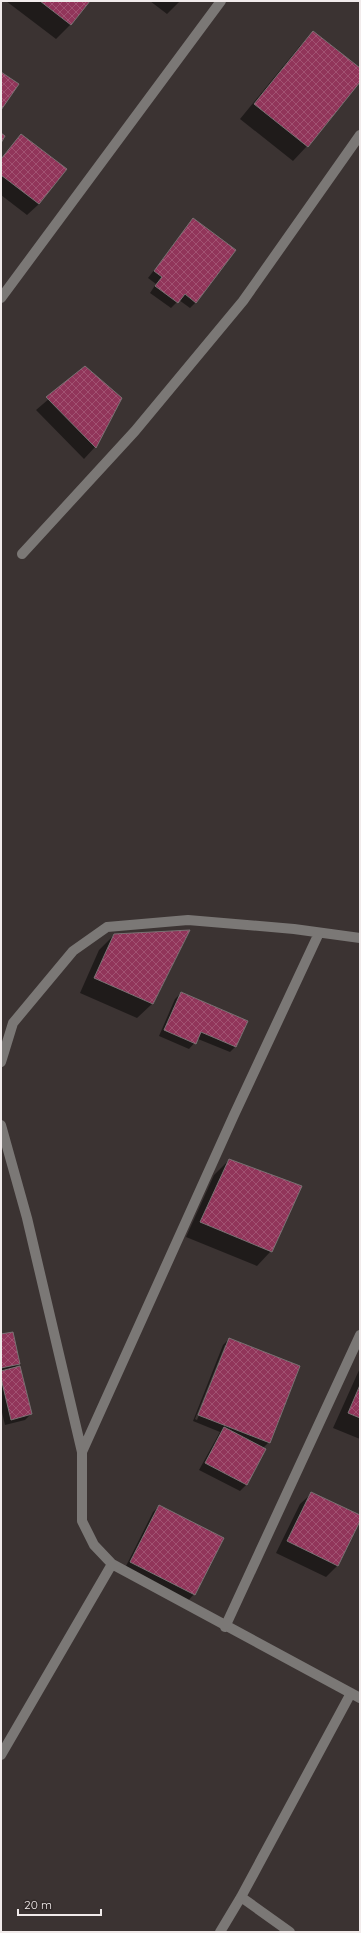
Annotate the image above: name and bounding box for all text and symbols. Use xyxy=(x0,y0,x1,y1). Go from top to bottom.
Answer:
scale bar xyxy=(18,1891,101,1917)
text: 20 m xyxy=(24,1897,52,1912)

